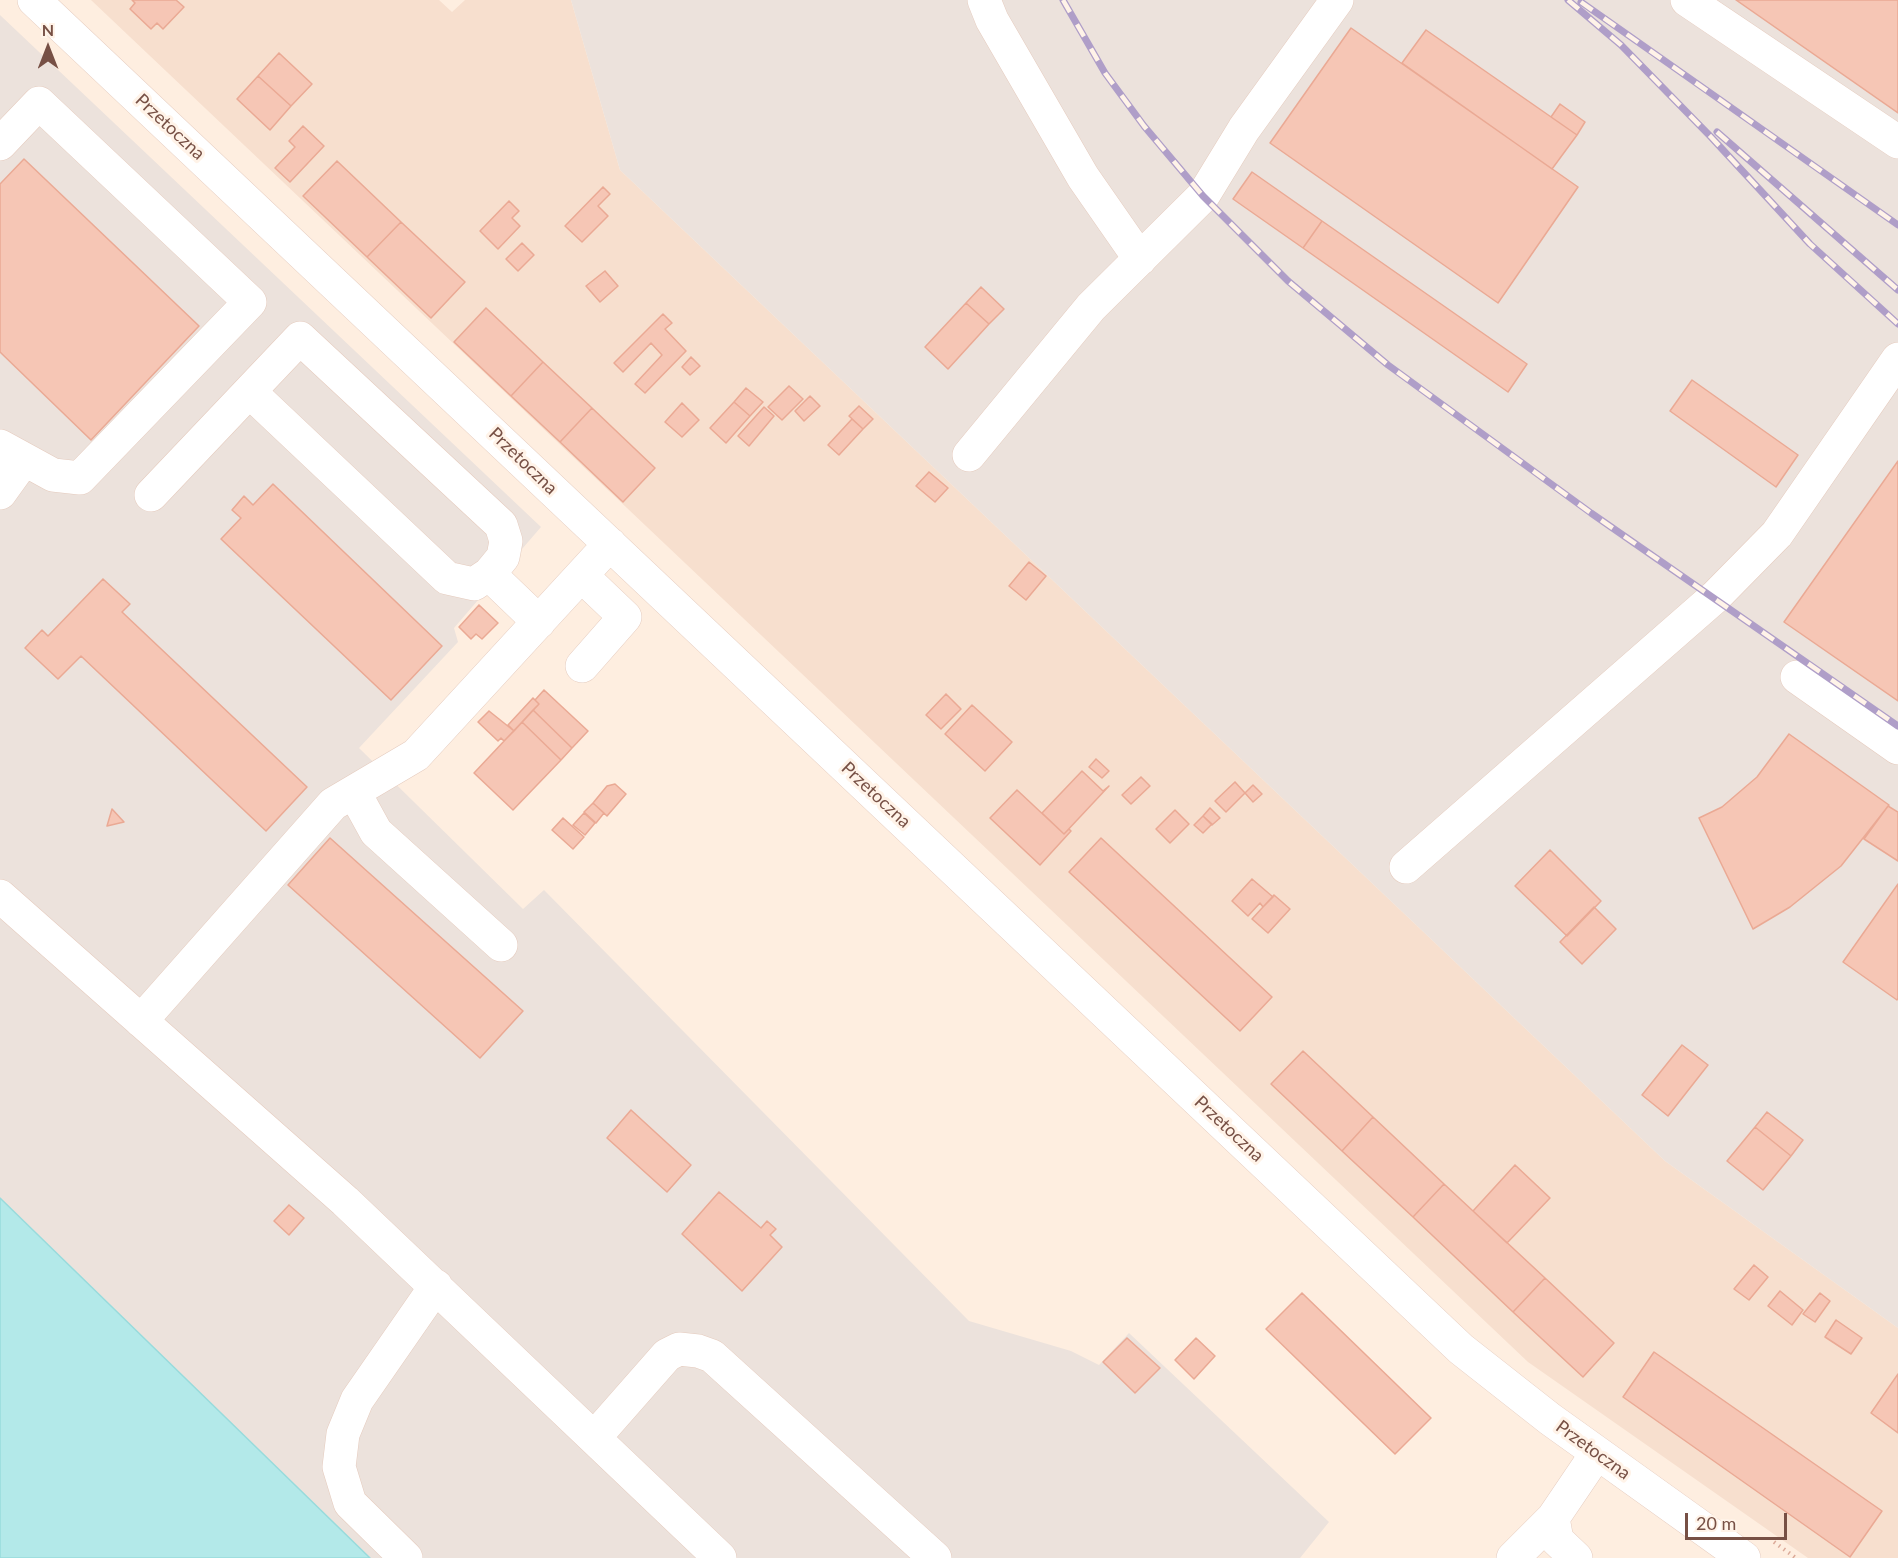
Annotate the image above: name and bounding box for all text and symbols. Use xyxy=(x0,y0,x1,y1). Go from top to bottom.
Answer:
north arrow xyxy=(18,18,78,78)
text: N xyxy=(42,20,54,39)
street label: Przetoczna xyxy=(131,89,209,165)
street label: Przetoczna xyxy=(484,423,562,499)
street label: Przetoczna xyxy=(837,757,915,833)
street label: Przetoczna xyxy=(1190,1091,1268,1167)
street label: Przetoczna xyxy=(1551,1416,1635,1484)
scale bar xyxy=(1688,1501,1790,1539)
text: 20 m xyxy=(1696,1512,1736,1534)

